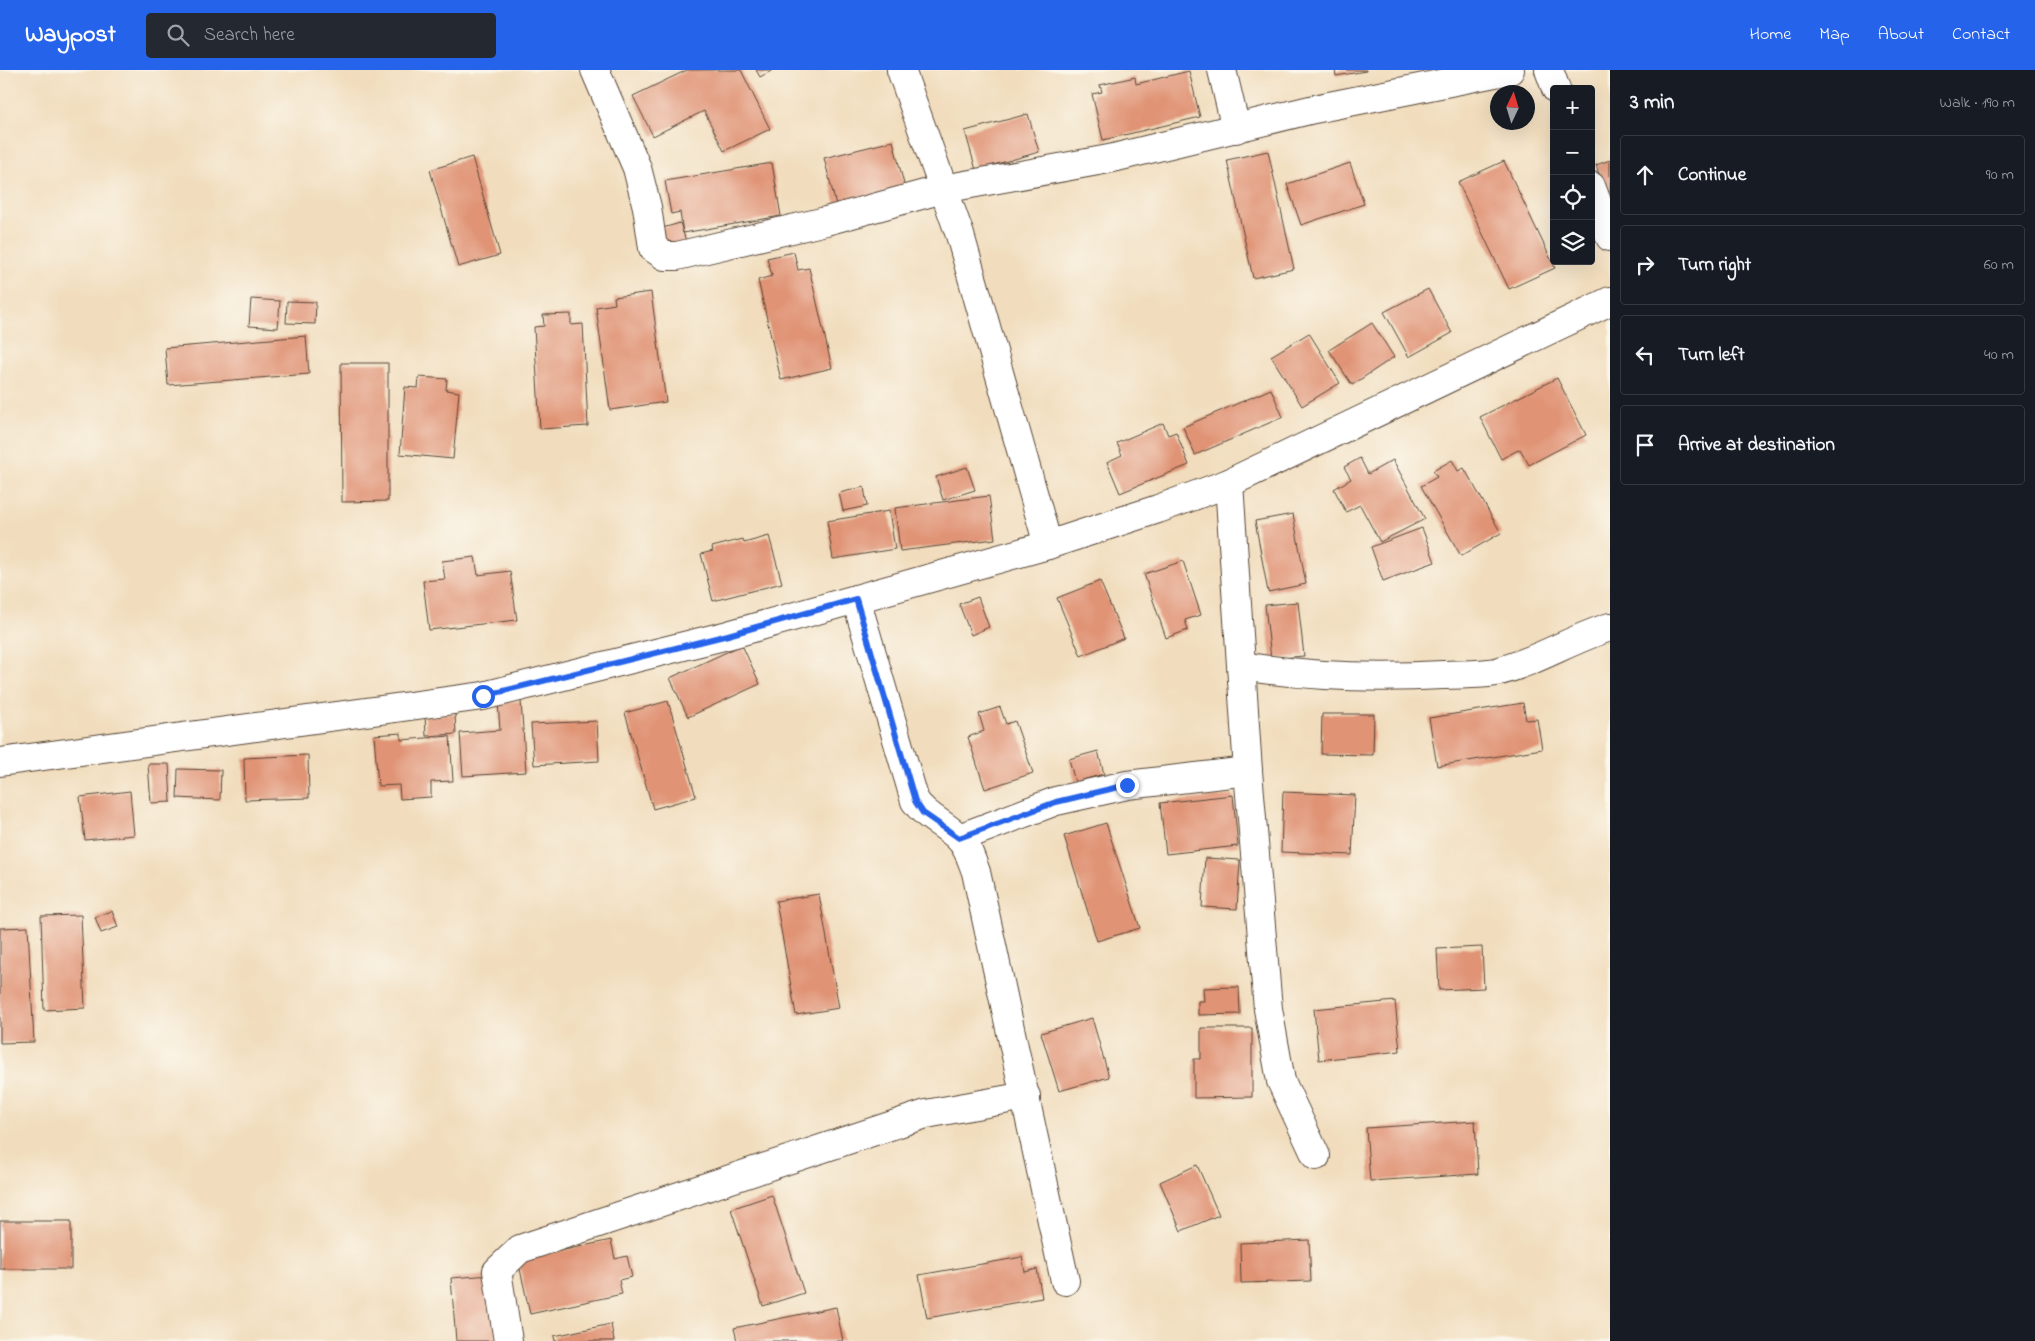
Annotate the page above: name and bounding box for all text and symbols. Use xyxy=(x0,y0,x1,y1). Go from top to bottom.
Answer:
search box xyxy=(146,13,496,58)
text: Waypost xyxy=(25,18,116,53)
icon: search xyxy=(164,21,192,49)
text: Search here xyxy=(204,22,295,49)
text: Home xyxy=(1750,22,1791,48)
text: Map xyxy=(1819,22,1850,48)
text: About xyxy=(1878,22,1924,48)
text: Contact xyxy=(1952,22,2010,48)
north arrow xyxy=(1490,85,1535,130)
map controls xyxy=(1550,85,1595,265)
button: + xyxy=(1550,85,1595,130)
text: 3 min xyxy=(1630,88,1674,118)
text: Walk · 190 m xyxy=(1940,91,2015,115)
button: − xyxy=(1550,130,1595,175)
icon: ahead xyxy=(1631,161,1659,189)
text: Continue xyxy=(1678,162,1746,189)
text: 90 m xyxy=(1986,163,2014,187)
button: locate xyxy=(1550,175,1595,220)
button: layers xyxy=(1550,220,1595,265)
icon: right xyxy=(1631,251,1659,279)
text: Turn right xyxy=(1678,252,1751,279)
text: 60 m xyxy=(1984,253,2014,277)
icon: left xyxy=(1631,341,1659,369)
text: Turn left xyxy=(1678,342,1745,369)
text: 40 m xyxy=(1984,343,2014,367)
icon: arrive xyxy=(1631,431,1659,459)
text: Arrive at destination xyxy=(1678,432,1835,459)
route start xyxy=(472,685,495,708)
route end xyxy=(1116,774,1139,797)

